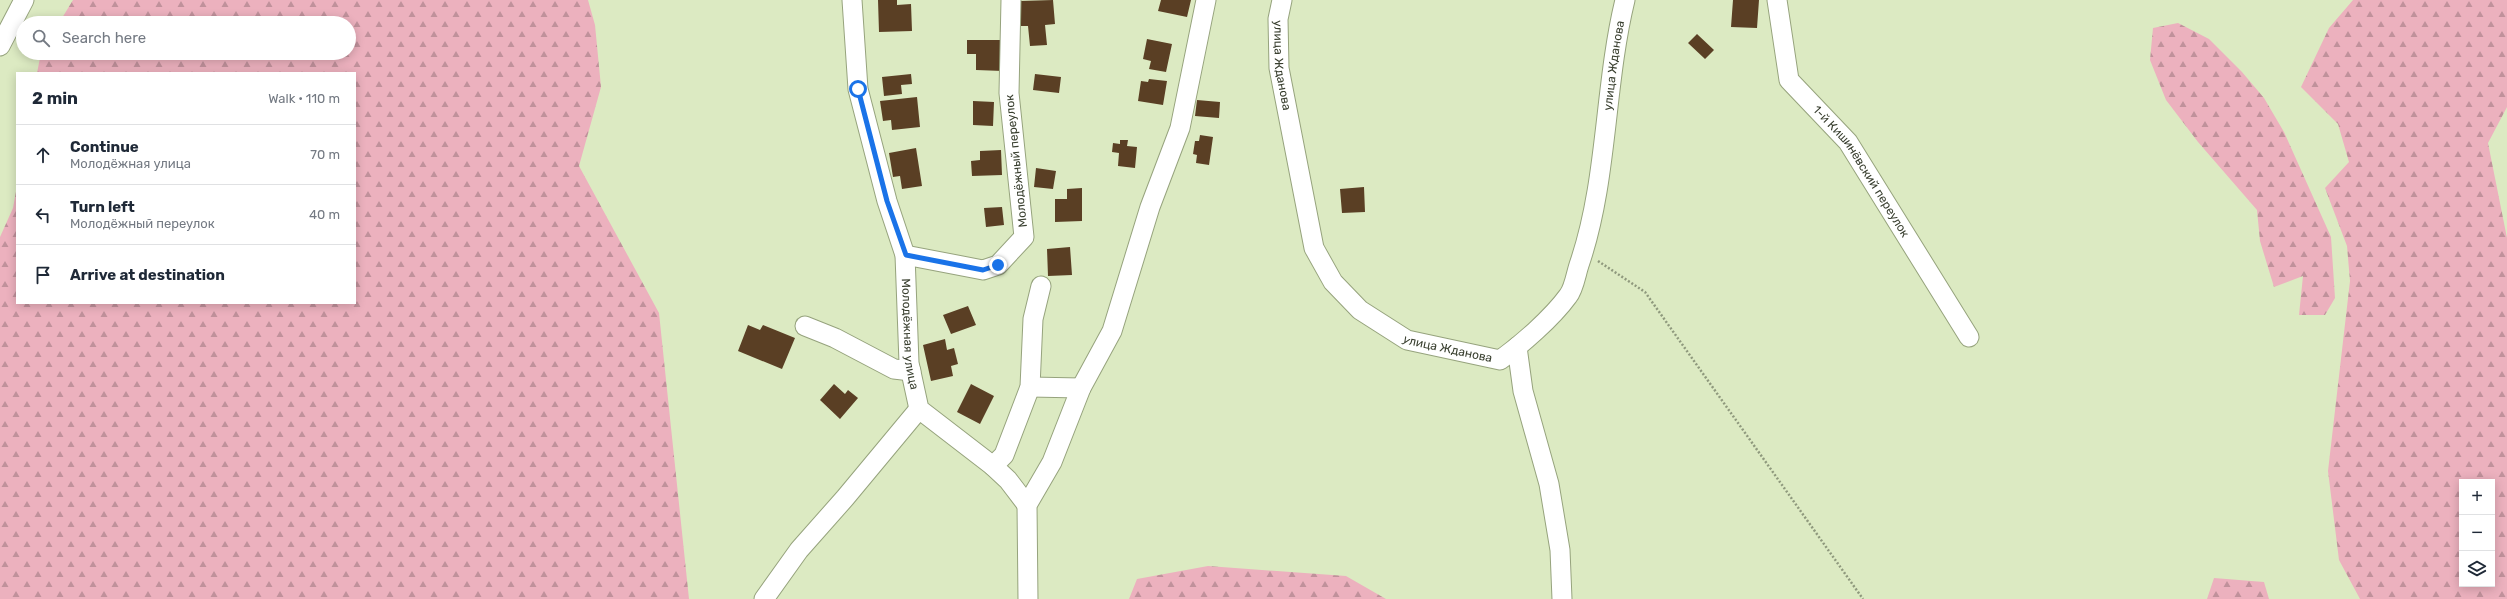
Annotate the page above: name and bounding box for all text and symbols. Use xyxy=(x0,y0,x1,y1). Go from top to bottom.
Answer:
search box xyxy=(16,16,356,60)
street label: улица Жданова xyxy=(1601,19,1627,111)
street label: улица Жданова xyxy=(1271,20,1294,112)
icon: search xyxy=(30,27,52,49)
text: Search here xyxy=(62,29,146,47)
route start xyxy=(849,80,867,98)
text: 2 min xyxy=(32,88,78,108)
text: Walk · 110 m xyxy=(268,91,340,106)
street label: Молодёжный переулок xyxy=(1002,93,1030,228)
street label: 1-й Кишинёвский переулок xyxy=(1810,103,1913,240)
text: Continue xyxy=(70,138,139,156)
icon: ahead xyxy=(32,144,54,166)
text: 70 m xyxy=(310,147,340,162)
text: Молодёжная улица xyxy=(70,156,191,171)
text: Turn left xyxy=(70,198,135,216)
icon: left xyxy=(32,204,54,226)
text: 40 m xyxy=(309,207,340,222)
text: Молодёжный переулок xyxy=(70,216,215,231)
route end xyxy=(989,256,1007,274)
icon: arrive xyxy=(32,264,54,286)
text: Arrive at destination xyxy=(70,266,225,284)
street label: Молодёжная улица xyxy=(899,278,922,391)
street label: улица Жданова xyxy=(1400,332,1494,365)
map controls xyxy=(2459,479,2495,587)
button: + xyxy=(2459,479,2495,515)
button: − xyxy=(2459,515,2495,551)
button: layers xyxy=(2459,551,2495,587)

